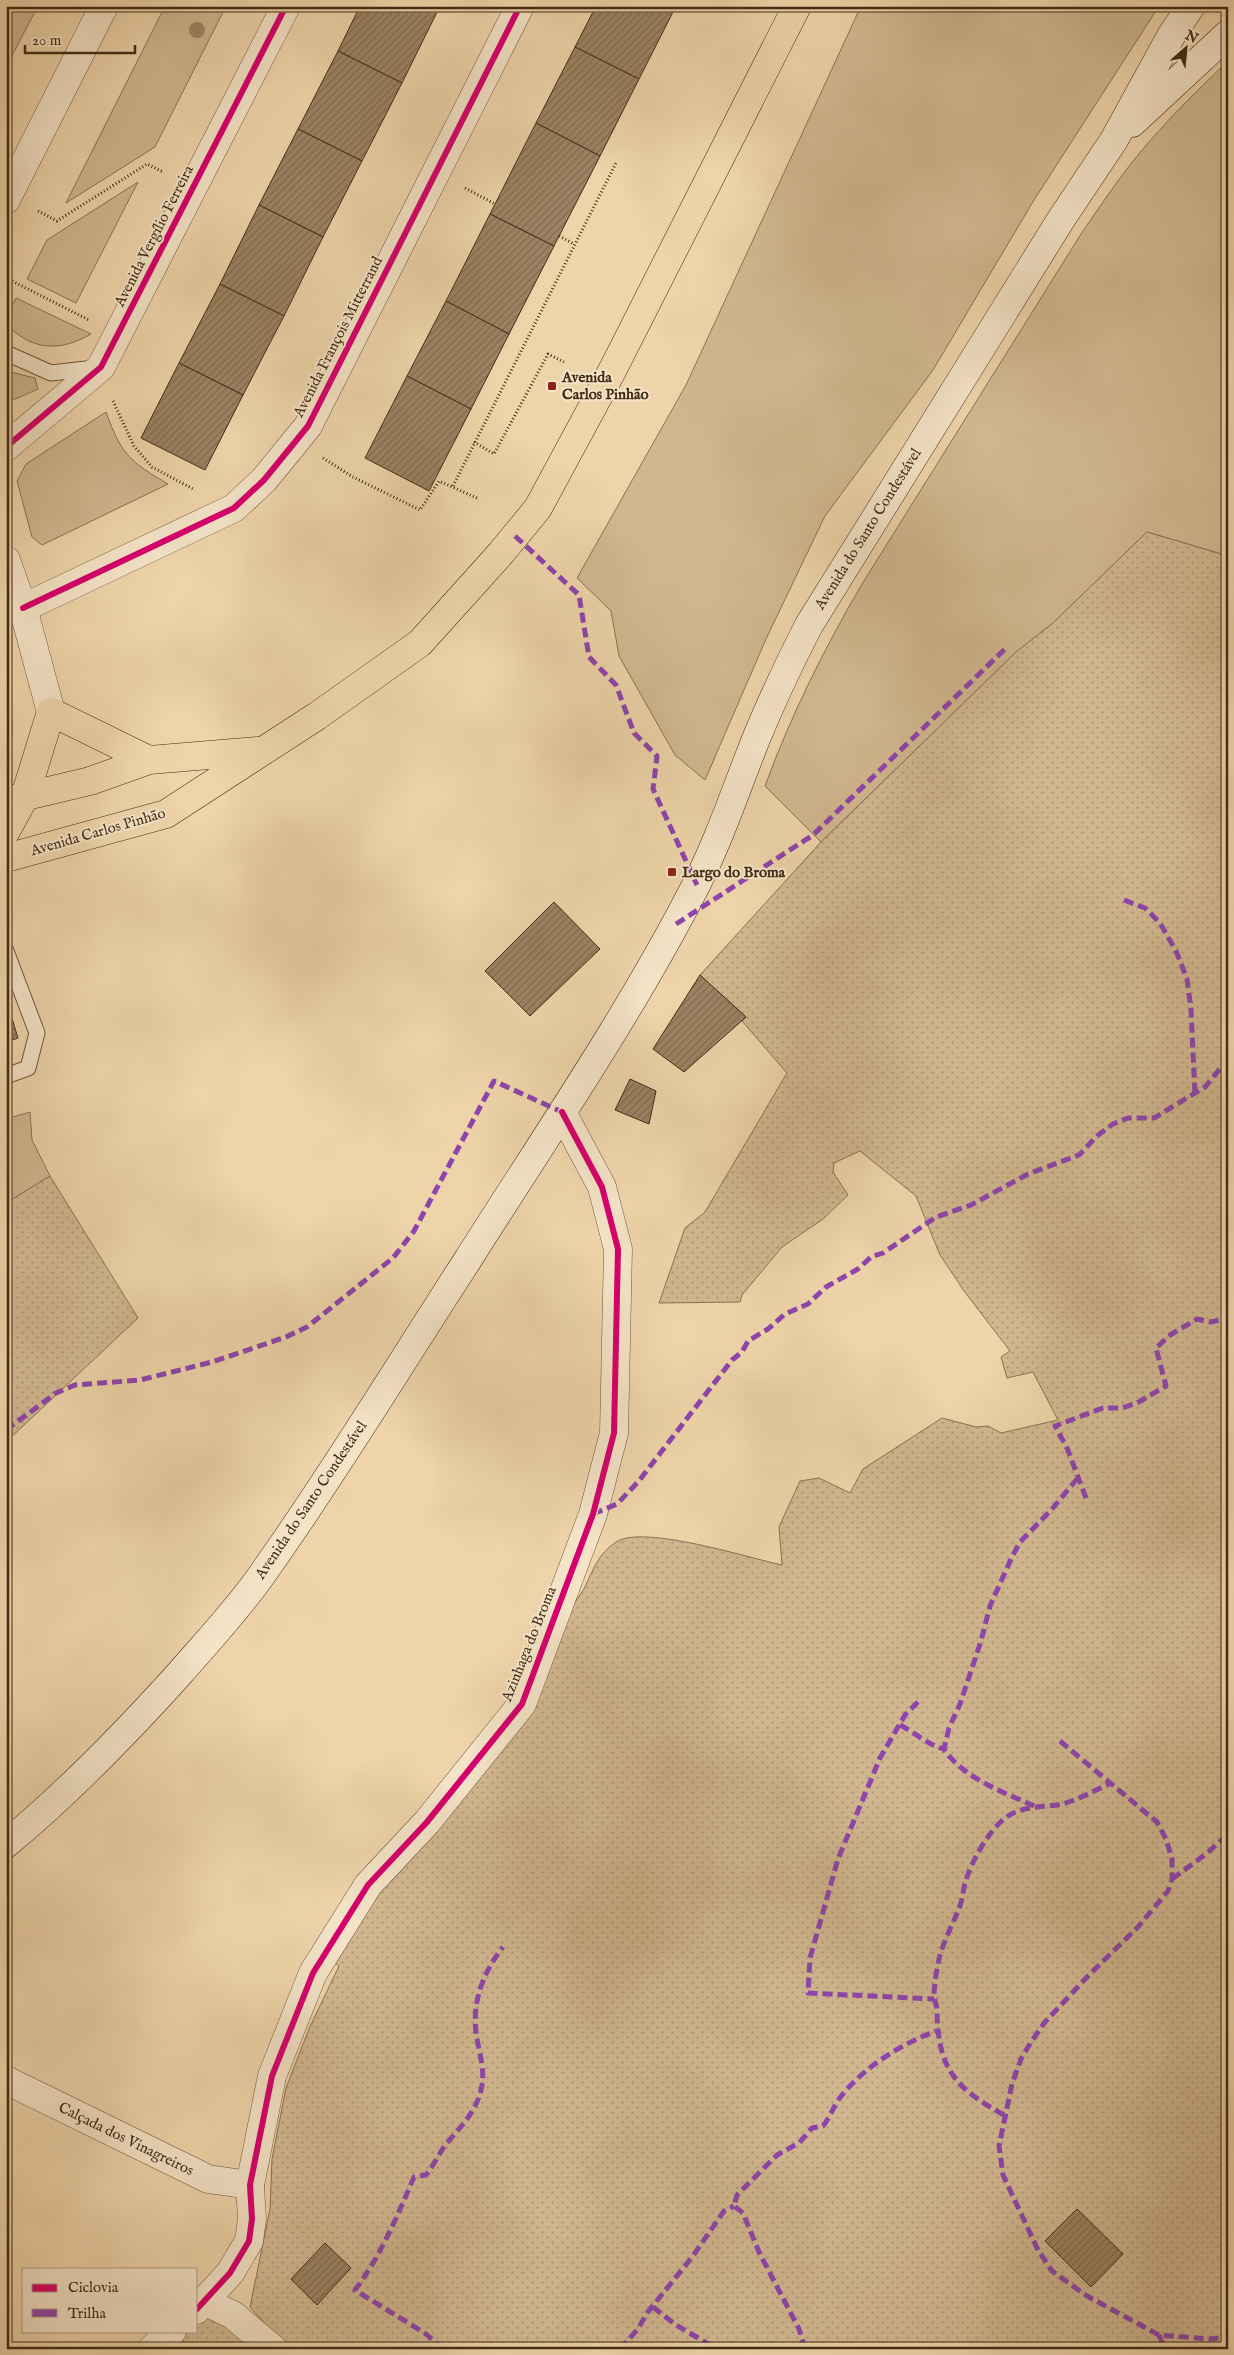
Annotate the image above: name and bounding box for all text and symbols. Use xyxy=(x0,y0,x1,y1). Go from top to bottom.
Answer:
scale bar xyxy=(25,22,135,54)
north arrow xyxy=(1162,22,1212,72)
text: N xyxy=(1181,26,1201,48)
text: 20 m xyxy=(32,31,62,50)
street label: Avenida Vergílio Ferreira xyxy=(110,162,198,311)
street label: Avenida François Mitterrand xyxy=(289,252,387,422)
place label: Avenida Carlos Pinhão xyxy=(561,368,649,404)
marker: Avenida Carlos Pinhão xyxy=(546,380,558,392)
street label: Avenida do Santo Condestável xyxy=(810,444,926,614)
street label: Avenida Carlos Pinhão xyxy=(27,804,168,861)
place label: Largo do Broma xyxy=(682,863,786,882)
marker: Largo do Broma xyxy=(666,866,678,878)
street label: Avenida do Santo Condestável xyxy=(250,1416,372,1584)
street label: Azinhaga do Broma xyxy=(497,1583,561,1705)
street label: Calçada dos Vinagreiros xyxy=(55,2098,197,2180)
legend xyxy=(22,2268,198,2332)
text: Ciclovia xyxy=(68,2278,119,2297)
text: Trilha xyxy=(68,2304,106,2323)

